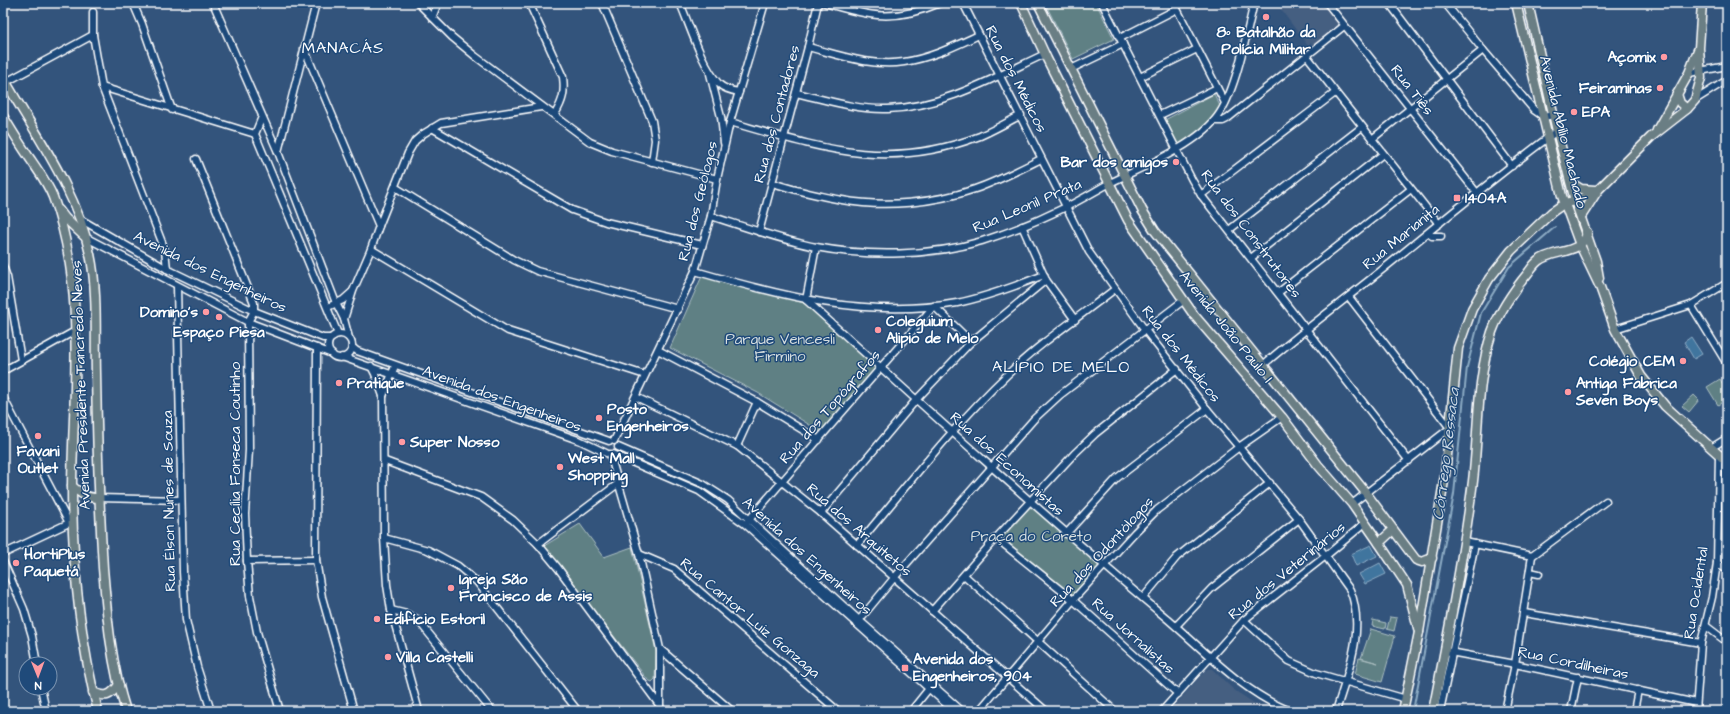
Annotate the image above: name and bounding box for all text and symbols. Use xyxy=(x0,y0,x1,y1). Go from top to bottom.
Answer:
marker: 8º Batalhão da Polícia Militar xyxy=(1261,12,1271,22)
street label: Rua dos Médicos xyxy=(980,22,1052,137)
place label: 8º Batalhão da Polícia Militar xyxy=(1217,22,1316,60)
district label: MANACÁS xyxy=(302,37,384,59)
street label: Rua dos Contadores xyxy=(748,42,806,185)
place label: Açomix xyxy=(1607,47,1657,68)
marker: Açomix xyxy=(1659,52,1669,62)
street label: Avenida Abílio Machado xyxy=(1534,53,1592,211)
street label: Rua Tiês xyxy=(1385,60,1439,120)
place label: Feiraminas xyxy=(1579,78,1652,99)
marker: Feiraminas xyxy=(1655,83,1665,93)
place label: EPA xyxy=(1582,102,1610,123)
marker: EPA xyxy=(1569,107,1579,117)
street label: Rua dos Geólogos xyxy=(673,138,724,263)
place label: Bar dos amigos xyxy=(1060,152,1168,175)
marker: Bar dos amigos xyxy=(1171,157,1181,167)
street label: Rua dos Construtores xyxy=(1196,165,1307,303)
street label: Rua Leonil Prata xyxy=(969,173,1085,238)
place label: 1404A xyxy=(1465,188,1507,209)
marker: 1404A xyxy=(1452,193,1462,203)
street label: Rua Marianita xyxy=(1358,199,1444,275)
street label: Avenida dos Engenheiros xyxy=(129,226,291,319)
street label: Avenida Presidente Tancredo Neves xyxy=(66,260,96,510)
street label: Avenida João Paulo I xyxy=(1174,266,1278,388)
street label: Rua dos Médicos xyxy=(1137,301,1226,407)
place label: Domino's xyxy=(140,302,198,323)
marker: Domino's xyxy=(201,307,211,317)
place label: Coleguium Alipio de Melo xyxy=(886,311,979,349)
marker: Espaço Piesa xyxy=(214,312,224,322)
place label: Espaço Piesa xyxy=(173,322,265,343)
marker: Coleguium Alipio de Melo xyxy=(873,325,883,335)
park label: Parque Vencesli Firmino xyxy=(725,329,836,367)
street label: Rua dos Topógrafos xyxy=(775,345,886,469)
place label: Colégio CEM xyxy=(1589,351,1676,374)
district label: ALÍPIO DE MELO xyxy=(992,356,1130,378)
marker: Colégio CEM xyxy=(1678,356,1688,366)
street label: Avenida dos Engenheiros xyxy=(419,360,585,439)
street label: Rua Cecília Fonseca Coutinho xyxy=(225,361,246,566)
place label: Pratique xyxy=(347,373,404,394)
place label: Antiga Fabrica Seven Boys xyxy=(1575,373,1677,412)
marker: Pratique xyxy=(334,378,344,388)
water label: Córrego Ressaca xyxy=(1427,386,1466,521)
marker: Antiga Fabrica Seven Boys xyxy=(1563,387,1573,397)
place label: Posto Engenheiros xyxy=(607,399,689,439)
street label: Rua dos Economistas xyxy=(945,407,1069,521)
street label: Rua Élson Nunes de Souza xyxy=(157,410,181,592)
marker: Posto Engenheiros xyxy=(594,413,604,423)
marker: Favani Outlet xyxy=(33,431,43,441)
place label: Super Nosso xyxy=(409,432,500,453)
marker: Super Nosso xyxy=(397,437,407,447)
place label: Favani Outlet xyxy=(16,441,60,479)
place label: West Mall Shopping xyxy=(567,448,635,488)
marker: West Mall Shopping xyxy=(555,462,565,472)
street label: Rua dos Arquitetos xyxy=(802,478,917,582)
street label: Avenida dos Engenheiros xyxy=(737,492,877,621)
street label: Rua dos Odontólogos xyxy=(1045,492,1160,613)
street label: Rua dos Veterinários xyxy=(1224,517,1351,625)
park label: Praça do Coreto xyxy=(971,526,1092,547)
place label: HortiPlus Paquetá xyxy=(24,544,86,582)
street label: Rua Ocidental xyxy=(1678,545,1714,641)
street label: Rua Cantor Luiz Gonzaga xyxy=(675,553,825,684)
marker: HortiPlus Paquetá xyxy=(11,558,21,568)
place label: Igreja São Francisco de Assis xyxy=(459,569,593,607)
marker: Igreja São Francisco de Assis xyxy=(446,583,456,593)
street label: Rua Jornalistas xyxy=(1087,593,1179,679)
place label: Edifício Estoril xyxy=(385,609,486,630)
marker: Edifício Estoril xyxy=(372,614,382,624)
street label: Rua Cordilheiras xyxy=(1516,641,1631,685)
place label: Villa Castelli xyxy=(395,647,474,668)
place label: Avenida dos Engenheiros, 904 xyxy=(913,649,1032,689)
marker: Villa Castelli xyxy=(383,652,393,662)
north arrow xyxy=(18,656,58,696)
marker: Avenida dos Engenheiros, 904 xyxy=(900,663,910,673)
text: N xyxy=(34,678,42,693)

